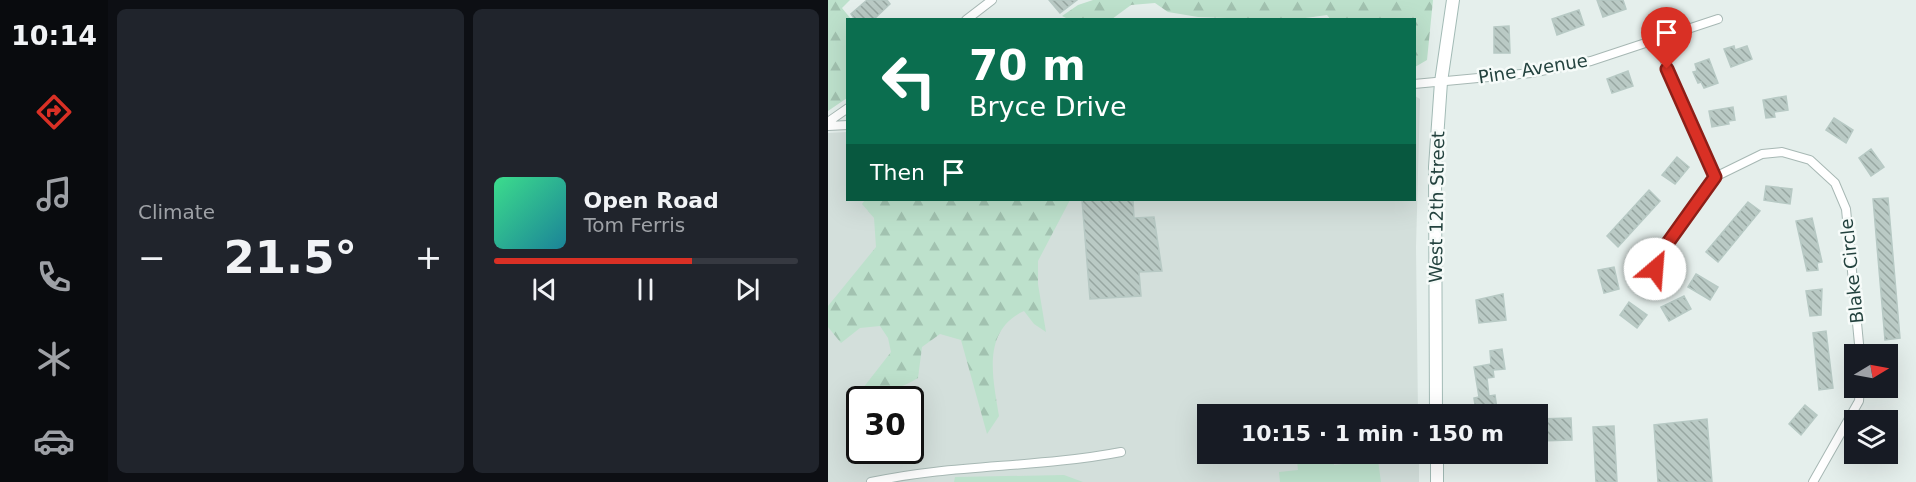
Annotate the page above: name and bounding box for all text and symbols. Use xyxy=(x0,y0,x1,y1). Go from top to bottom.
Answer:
pin xyxy=(1641,7,1692,69)
icon: arrive xyxy=(1650,16,1683,49)
text: 10:14 xyxy=(11,20,97,51)
text: 70 m xyxy=(969,41,1086,90)
icon: left xyxy=(870,42,948,120)
street label: Pine Avenue xyxy=(1477,49,1589,88)
icon: directions xyxy=(33,91,75,133)
text: Bryce Drive xyxy=(969,91,1127,122)
street label: West 12th Street xyxy=(1425,131,1448,283)
icon: arrive xyxy=(937,156,970,189)
text: Then xyxy=(870,160,925,185)
icon: music xyxy=(33,173,75,215)
text: Open Road xyxy=(584,188,719,213)
text: Climate xyxy=(138,200,215,224)
text: Tom Ferris xyxy=(584,213,685,237)
street label: Blake Circle xyxy=(1836,217,1867,325)
text: 21.5° xyxy=(223,231,357,284)
position arrow xyxy=(1623,237,1687,301)
text: − xyxy=(138,238,166,277)
text: + xyxy=(415,238,443,277)
icon: phone xyxy=(33,256,75,298)
icon: previous xyxy=(528,273,561,306)
icon: pause xyxy=(629,273,662,306)
icon: next xyxy=(731,273,764,306)
icon: climate xyxy=(33,338,75,380)
north arrow xyxy=(1844,344,1898,398)
map controls xyxy=(1844,344,1898,464)
speed limit sign: 30 xyxy=(846,386,924,464)
button: layers xyxy=(1844,410,1898,464)
icon: car xyxy=(33,420,75,462)
text: 10:15 · 1 min · 150 m xyxy=(1241,421,1504,446)

